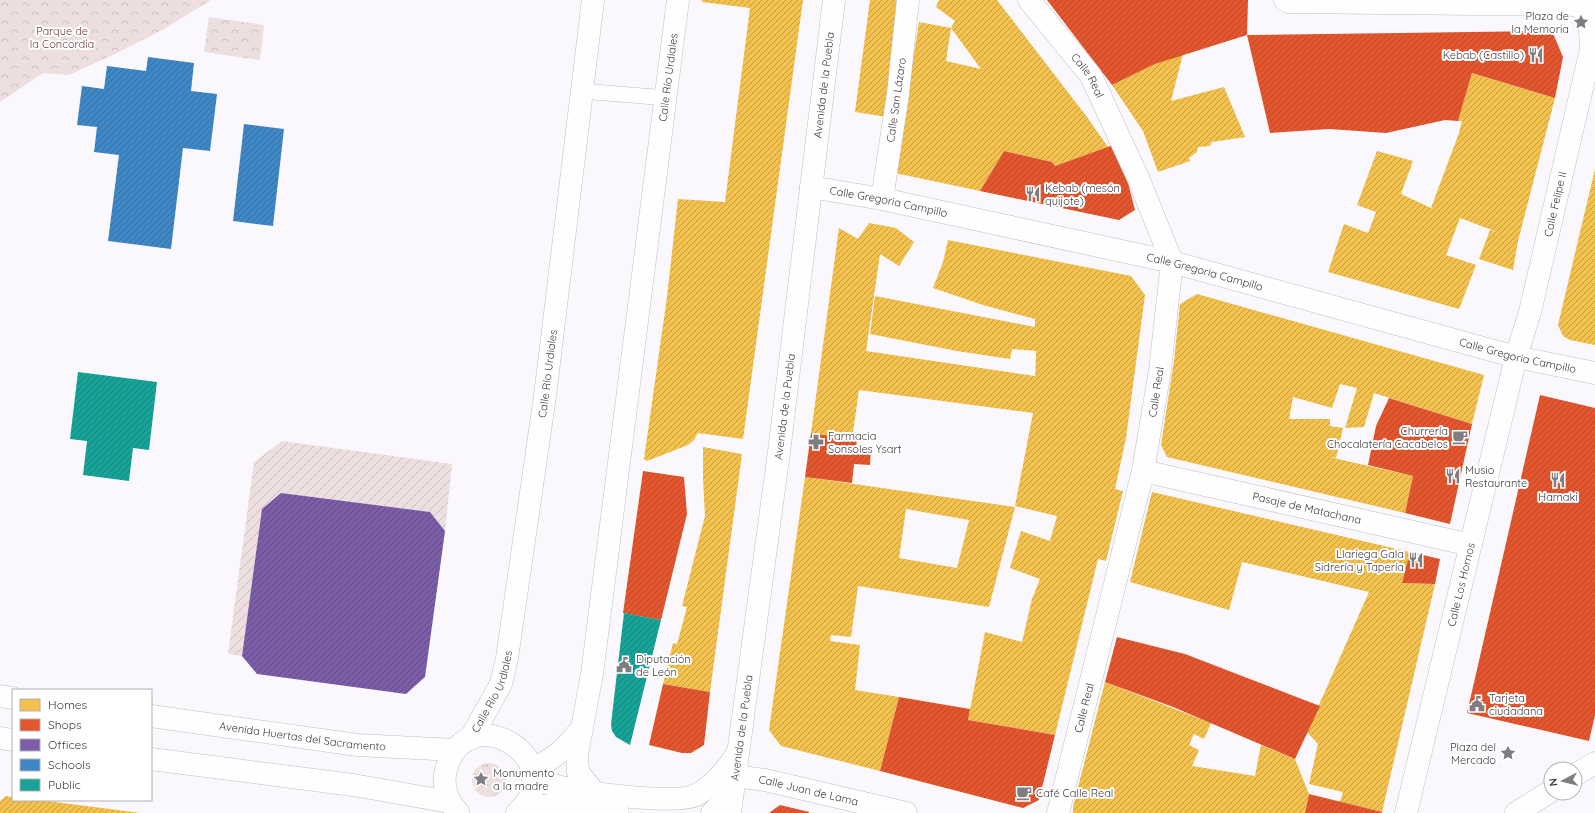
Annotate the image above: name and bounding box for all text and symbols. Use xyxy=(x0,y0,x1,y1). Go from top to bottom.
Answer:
place label: Plaza de la Memoria xyxy=(1512,9,1569,36)
place icon: Plaza de la Memoria xyxy=(1572,13,1590,31)
park label: Parque de la Concordia xyxy=(30,24,94,51)
street label: Avenida de la Puebla xyxy=(810,31,837,139)
street label: Calle Río Urdiales xyxy=(656,33,681,122)
restaurant icon: Kebab (Castillo) xyxy=(1527,46,1545,64)
place label: Kebab (Castillo) xyxy=(1443,48,1524,62)
street label: Calle Real xyxy=(1068,50,1107,100)
street label: Calle San Lázaro xyxy=(883,56,909,143)
street label: Calle Felipe II xyxy=(1541,170,1569,238)
place label: Kebab (mesón quijote) xyxy=(1045,181,1120,208)
street label: Calle Gregoria Campillo xyxy=(829,183,949,220)
restaurant icon: Kebab (mesón quijote) xyxy=(1024,185,1042,203)
street label: Calle Gregoria Campillo xyxy=(1145,250,1265,294)
street label: Calle Río Urdiales xyxy=(535,329,560,419)
street label: Calle Gregoria Campillo xyxy=(1458,335,1578,376)
street label: Avenida de la Puebla xyxy=(771,353,798,461)
street label: Calle Real xyxy=(1145,366,1167,418)
place label: Churrería Chocalatería Cacabelos xyxy=(1327,424,1448,451)
cafe icon: Churrería Chocalatería Cacabelos xyxy=(1451,428,1469,446)
place label: Farmacia Sonsoles Ysart xyxy=(828,429,902,456)
pharmacy icon: Farmacia Sonsoles Ysart xyxy=(807,433,825,451)
place label: Musio Restaurante xyxy=(1465,463,1527,490)
restaurant icon: Musio Restaurante xyxy=(1444,467,1462,485)
restaurant icon: Hamaki xyxy=(1549,471,1567,489)
street label: Pasaje de Matachana xyxy=(1251,489,1363,527)
place label: Hamaki xyxy=(1538,490,1578,504)
street label: Calle Los Hornos xyxy=(1444,541,1478,628)
place label: Llariega Gala Sidrería y Tapería xyxy=(1315,547,1404,574)
restaurant icon: Llariega Gala Sidrería y Tapería xyxy=(1407,551,1425,569)
street label: Calle Río Urdiales xyxy=(468,649,515,735)
place label: Diputación de León xyxy=(636,652,691,679)
public building icon: Diputación de León xyxy=(615,656,633,674)
street label: Avenida de la Puebla xyxy=(727,674,756,782)
street label: Calle Real xyxy=(1071,682,1097,734)
legend xyxy=(12,689,152,801)
place label: Tarjeta ciudadana xyxy=(1489,691,1543,718)
public building icon: Tarjeta ciudadana xyxy=(1468,695,1486,713)
text: Homes xyxy=(48,697,88,712)
text: Shops xyxy=(48,717,82,732)
street label: Avenida Huertas del Sacramento xyxy=(218,719,387,753)
text: Offices xyxy=(48,737,87,752)
place label: Plaza del Mercado xyxy=(1450,740,1496,767)
place icon: Plaza del Mercado xyxy=(1499,744,1517,762)
text: Schools xyxy=(48,757,91,772)
north arrow xyxy=(1543,761,1583,801)
place label: Monumento a la madre xyxy=(493,766,555,793)
place icon: Monumento a la madre xyxy=(472,770,490,788)
street label: Calle Juan de Lama xyxy=(758,772,860,809)
text: Public xyxy=(48,777,81,792)
text: N xyxy=(1546,777,1561,787)
cafe icon: Café Calle Real xyxy=(1015,784,1033,802)
place label: Café Calle Real xyxy=(1036,786,1113,800)

